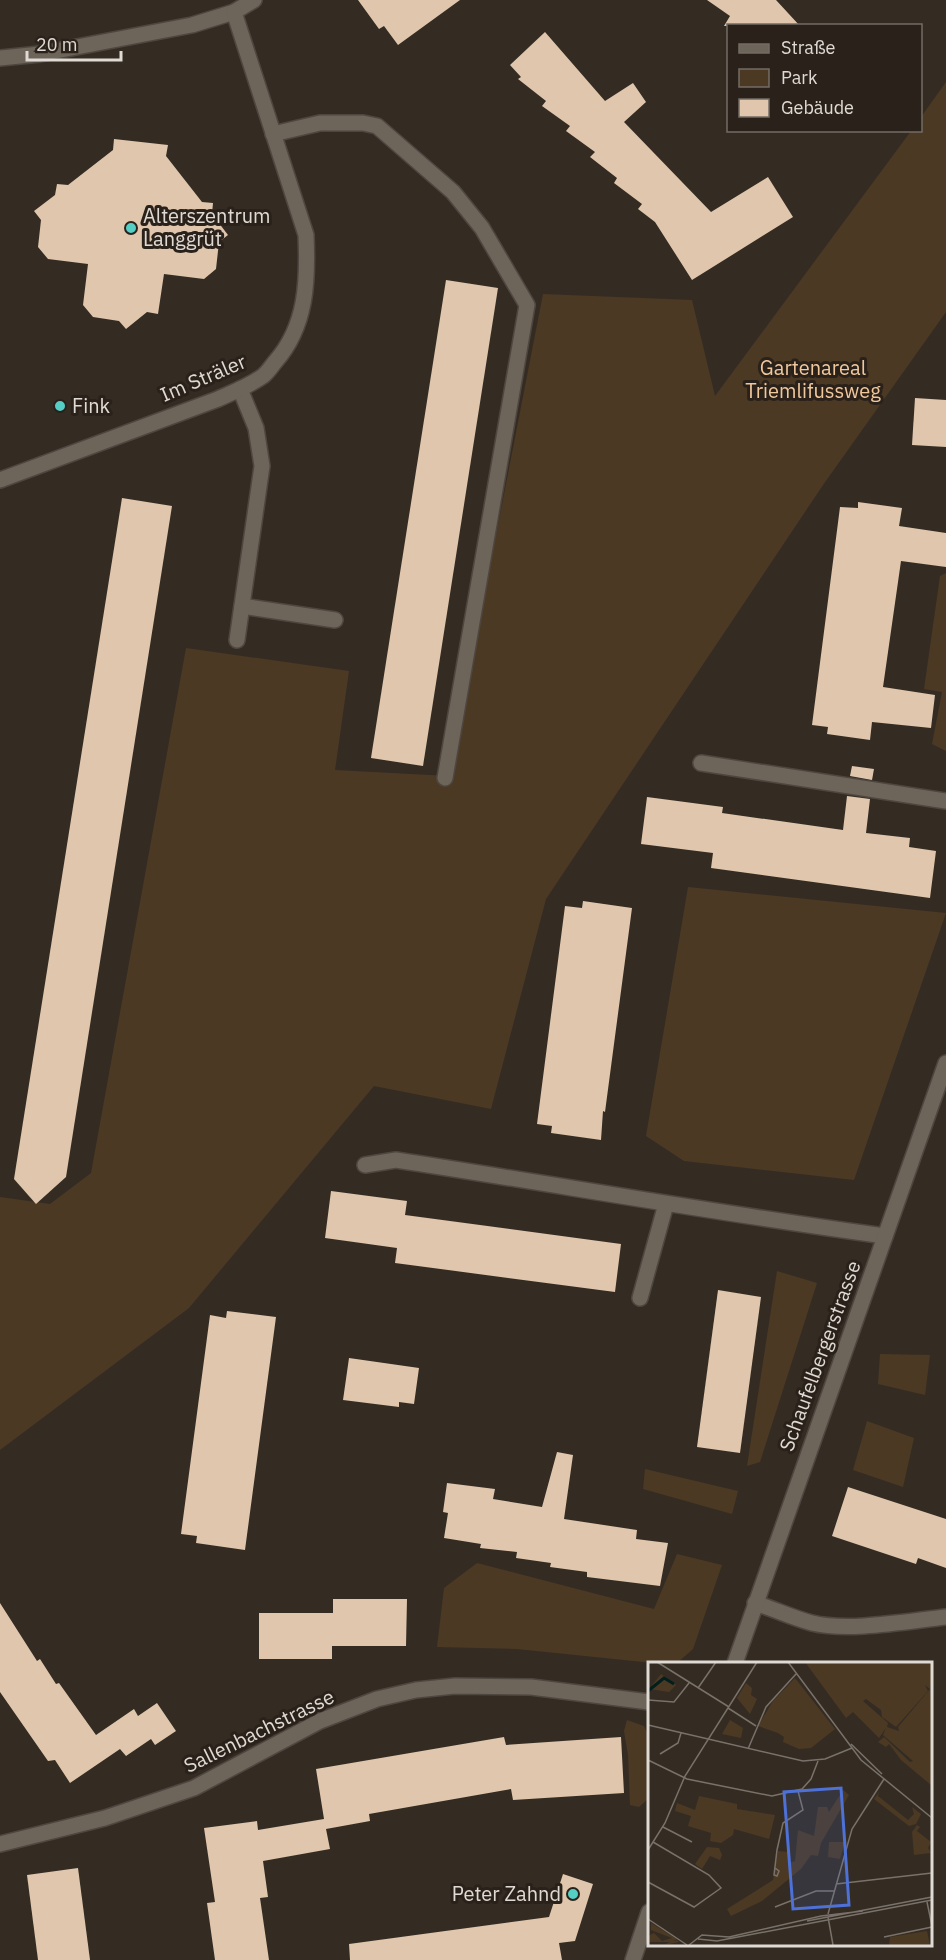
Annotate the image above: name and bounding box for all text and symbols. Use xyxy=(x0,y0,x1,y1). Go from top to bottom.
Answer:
scale bar xyxy=(27,24,122,62)
legend xyxy=(727,24,922,132)
text: 20 m xyxy=(36,33,78,56)
text: Straße xyxy=(781,36,835,59)
text: Park xyxy=(781,66,818,89)
text: Gebäude xyxy=(781,96,854,119)
place label: Alterszentrum Langgrüt xyxy=(143,202,271,252)
marker: Alterszentrum Langgrüt xyxy=(124,221,138,235)
street label: Im Sträler xyxy=(156,347,250,408)
park label: Gartenareal Triemlifussweg xyxy=(745,354,881,404)
place label: Fink xyxy=(72,392,111,419)
marker: Fink xyxy=(53,399,67,413)
street label: Schaufelbergerstrasse xyxy=(772,1257,867,1455)
inset map xyxy=(648,1662,931,1945)
street label: Sallenbachstrasse xyxy=(179,1682,338,1779)
place label: Peter Zahnd xyxy=(452,1880,561,1907)
marker: Peter Zahnd xyxy=(566,1887,580,1901)

